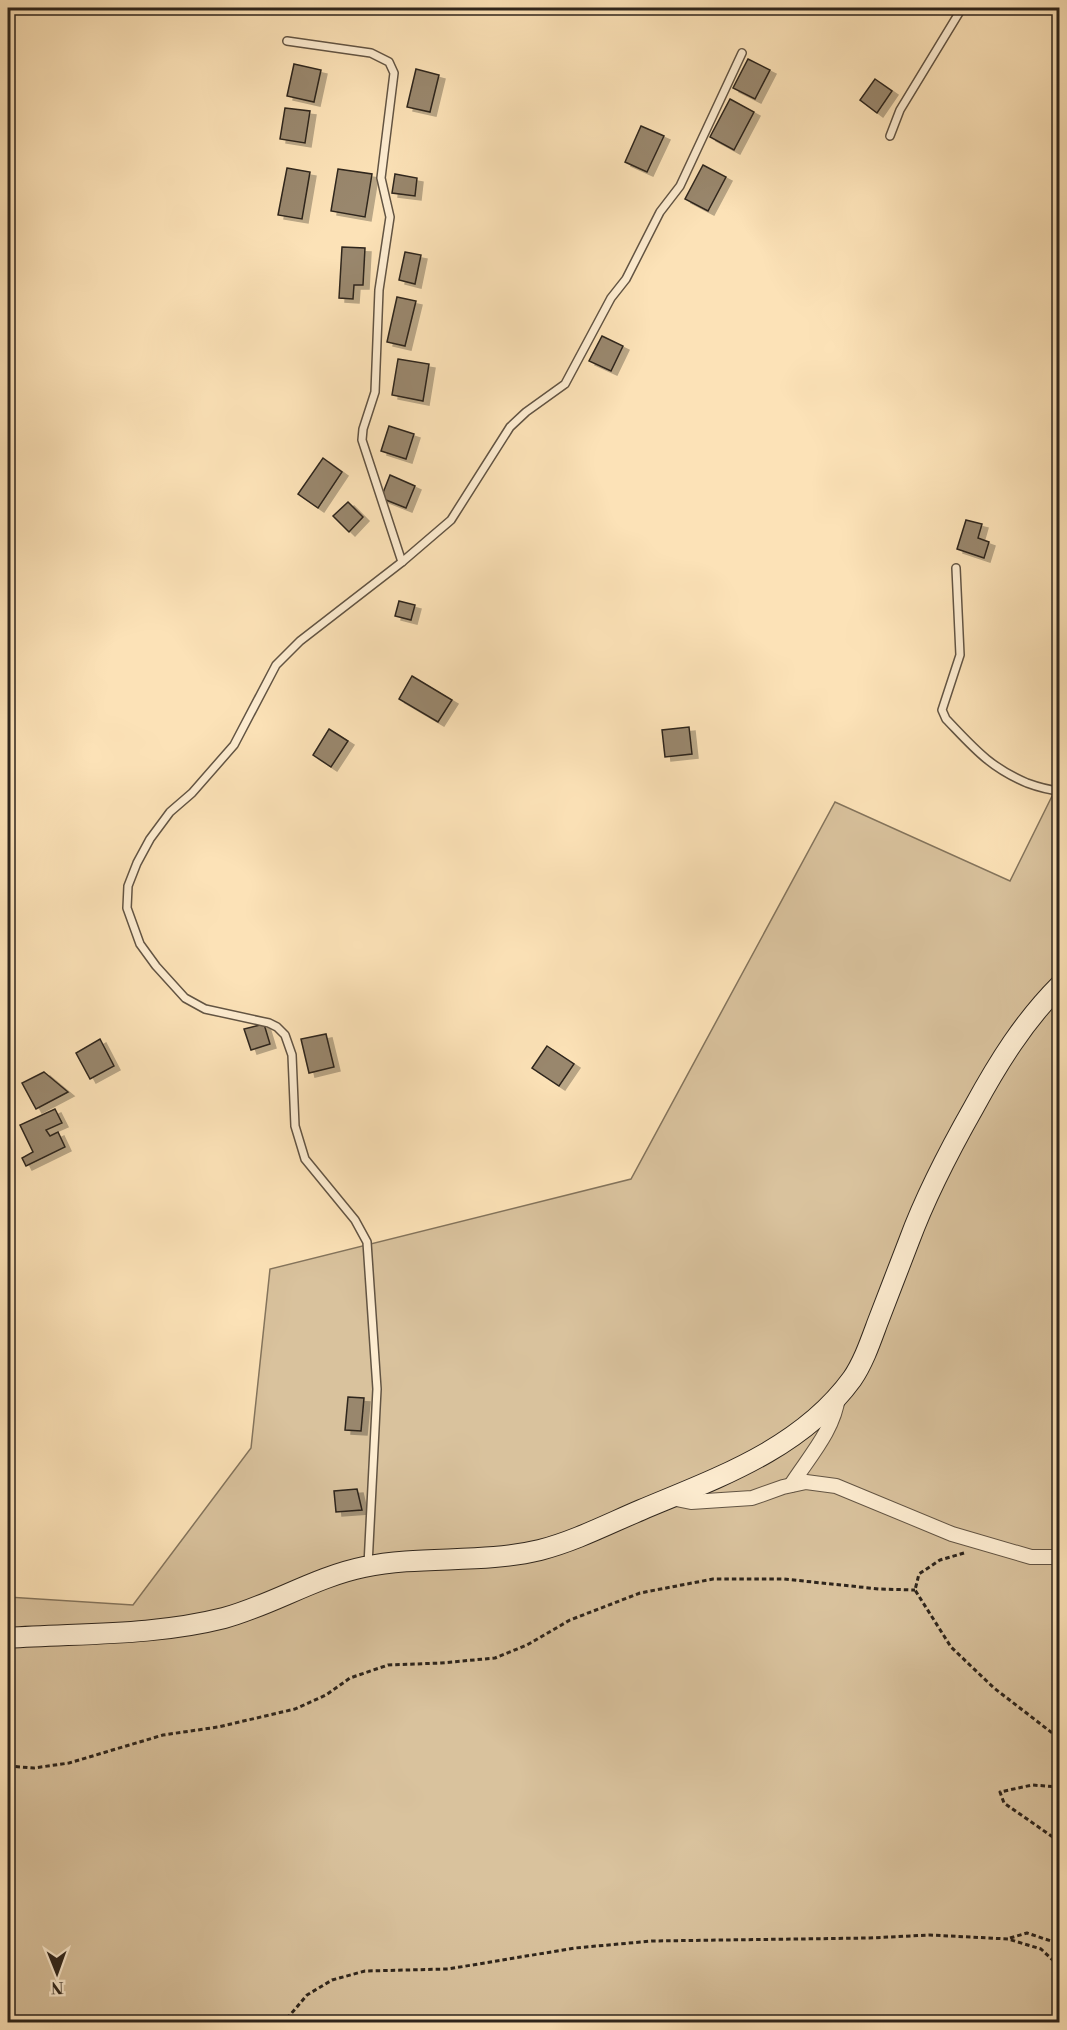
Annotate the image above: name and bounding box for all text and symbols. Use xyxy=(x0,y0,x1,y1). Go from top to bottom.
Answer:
north arrow xyxy=(27,1943,87,2003)
text: N xyxy=(50,1977,64,1997)

